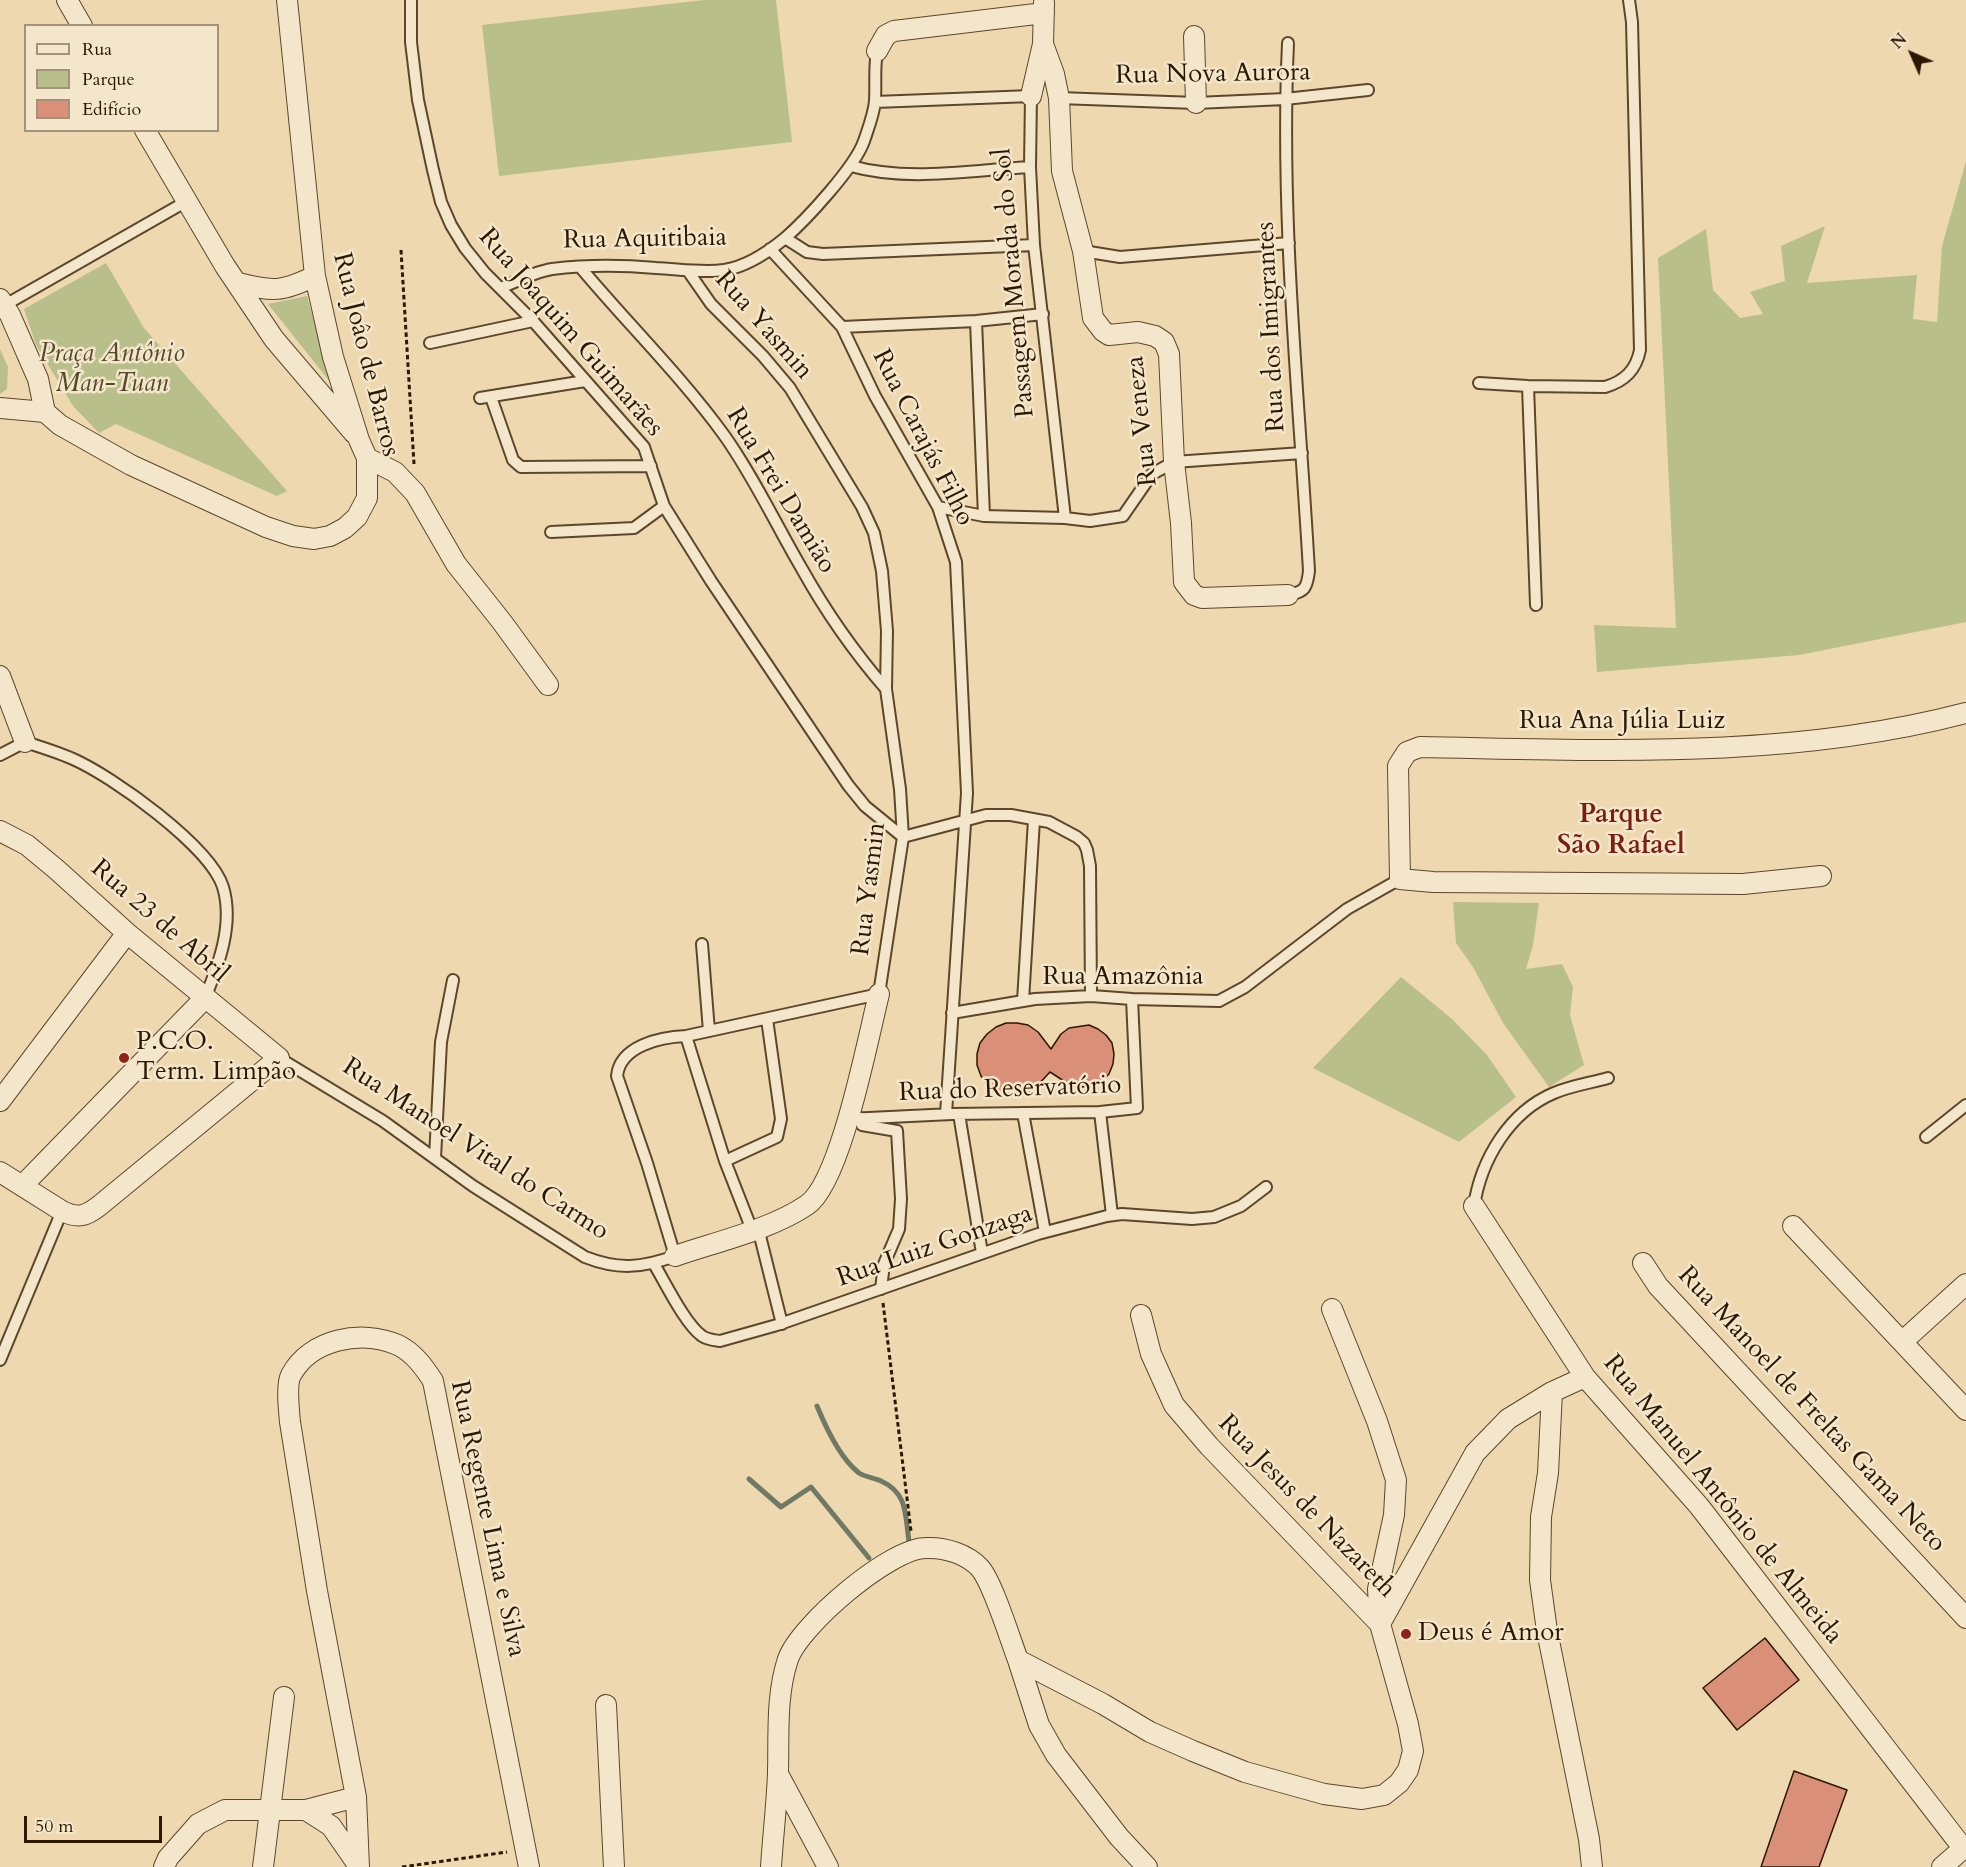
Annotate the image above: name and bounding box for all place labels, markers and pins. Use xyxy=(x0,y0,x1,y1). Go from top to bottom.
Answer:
place label: P.C.O. Term. Limpão xyxy=(136,1027,296,1088)
marker: P.C.O. Term. Limpão xyxy=(117,1051,131,1065)
place label: Deus é Amor xyxy=(1418,1618,1564,1650)
marker: Deus é Amor xyxy=(1399,1627,1413,1641)

